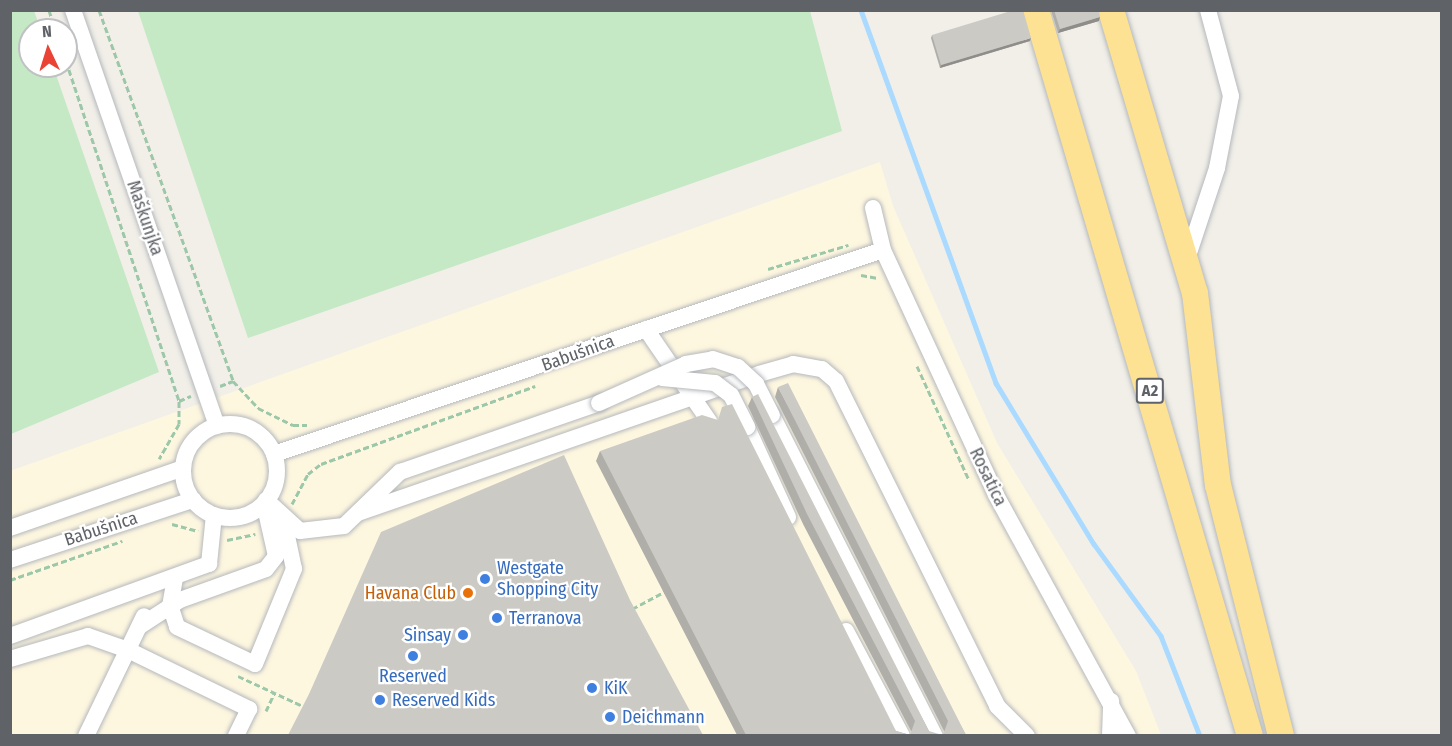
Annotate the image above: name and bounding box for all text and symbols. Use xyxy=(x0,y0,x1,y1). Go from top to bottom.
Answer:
north arrow xyxy=(18,18,78,78)
text: N xyxy=(41,22,52,41)
street label: Maškunjka xyxy=(122,178,168,258)
street label: Babušnica xyxy=(539,330,617,376)
road number: A2 xyxy=(1135,378,1165,404)
street label: Rosatica xyxy=(965,444,1011,510)
street label: Babušnica xyxy=(62,507,140,551)
place label: Westgate Shopping City xyxy=(497,558,598,600)
marker: Westgate Shopping City xyxy=(478,572,492,586)
place label: Havana Club xyxy=(365,582,456,604)
marker: Havana Club xyxy=(461,586,475,600)
place label: Terranova xyxy=(509,607,582,629)
marker: Terranova xyxy=(490,611,504,625)
place label: Sinsay xyxy=(404,624,451,646)
marker: Sinsay xyxy=(456,628,470,642)
marker: Reserved xyxy=(406,649,420,663)
place label: Reserved xyxy=(379,665,447,687)
place label: KiK xyxy=(604,677,628,699)
marker: KiK xyxy=(585,681,599,695)
place label: Reserved Kids xyxy=(392,689,495,711)
marker: Reserved Kids xyxy=(373,693,387,707)
place label: Deichmann xyxy=(622,706,705,728)
marker: Deichmann xyxy=(603,710,617,724)

